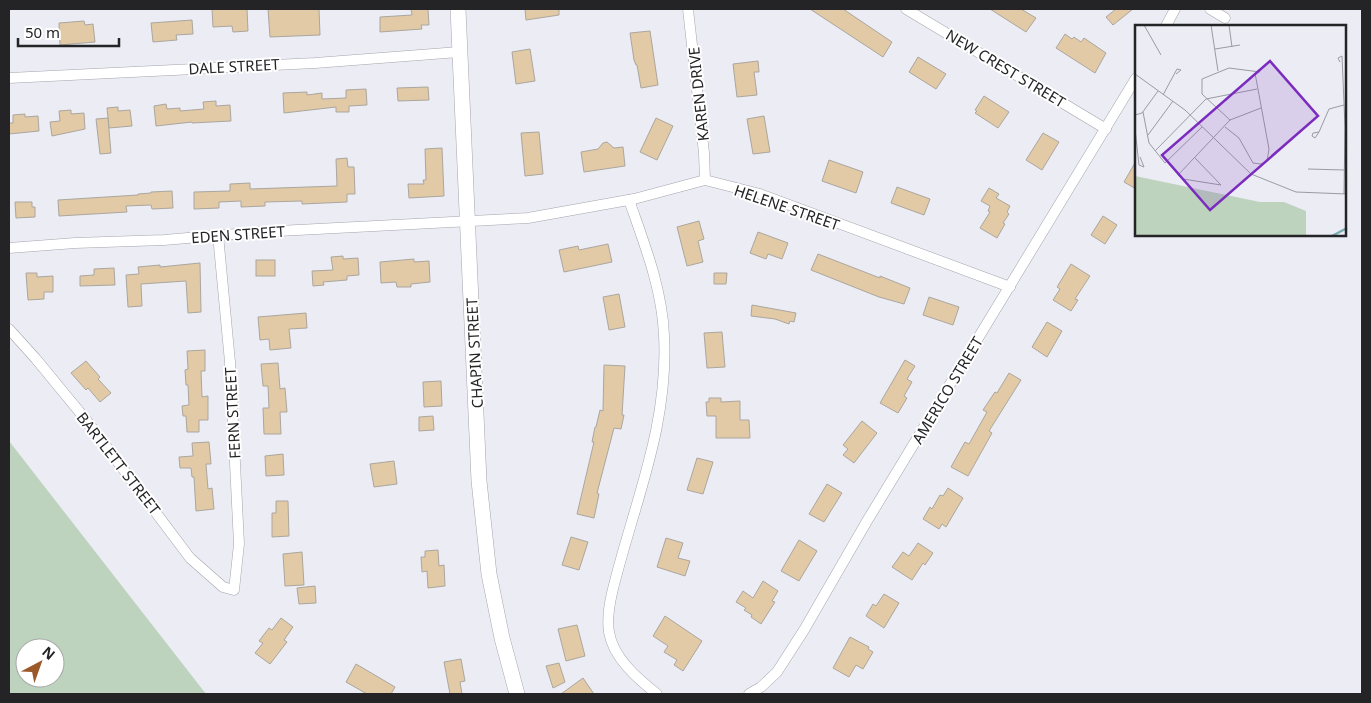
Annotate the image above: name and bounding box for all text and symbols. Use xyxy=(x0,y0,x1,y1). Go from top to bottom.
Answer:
scale bar xyxy=(18,15,119,47)
text: 50 m xyxy=(25,22,60,42)
street label: NEW CREST STREET xyxy=(942,24,1070,112)
inset map xyxy=(1135,25,1346,236)
street label: KAREN DRIVE xyxy=(683,46,713,142)
street label: DALE STREET xyxy=(188,54,281,78)
street label: HELENE STREET xyxy=(732,180,843,235)
street label: EDEN STREET xyxy=(190,221,286,247)
street label: CHAPIN STREET xyxy=(461,297,487,409)
street label: AMERICO STREET xyxy=(907,332,987,447)
street label: FERN STREET xyxy=(220,366,244,459)
street label: BARTLETT STREET xyxy=(73,408,166,519)
north arrow xyxy=(15,638,65,688)
text: N xyxy=(38,642,59,664)

